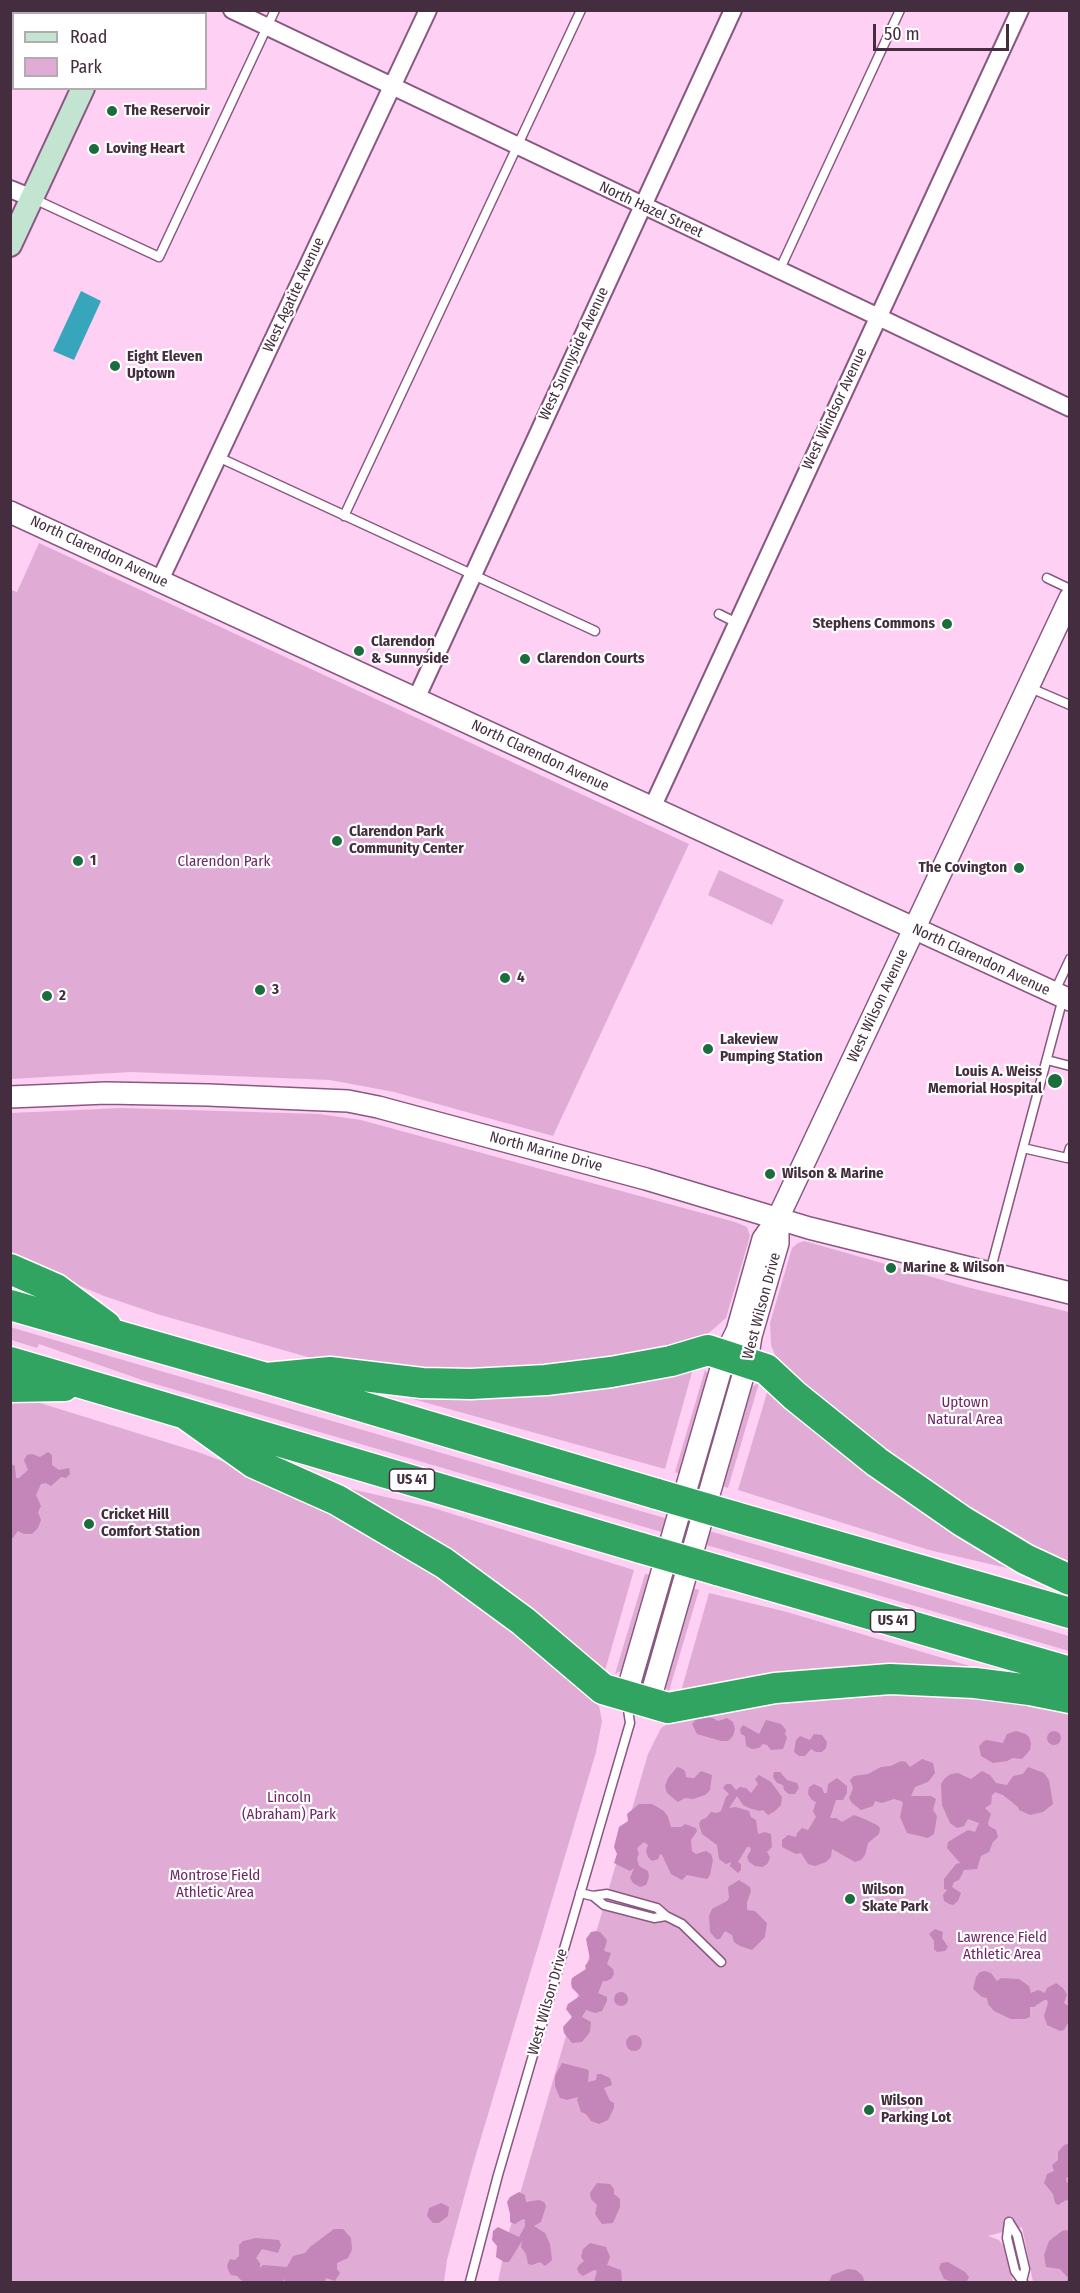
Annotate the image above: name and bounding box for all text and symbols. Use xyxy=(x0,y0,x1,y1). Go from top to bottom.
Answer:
legend xyxy=(12,12,207,90)
scale bar xyxy=(876,12,1012,50)
text: 50 m xyxy=(884,23,920,45)
text: Road xyxy=(70,26,107,48)
text: Park xyxy=(70,56,102,78)
place label: The Reservoir xyxy=(124,102,210,120)
marker: The Reservoir xyxy=(105,104,119,118)
place label: Loving Heart xyxy=(106,140,185,158)
marker: Loving Heart xyxy=(87,142,101,156)
street label: North Hazel Street xyxy=(596,178,706,242)
street label: West Agatite Avenue xyxy=(259,235,329,355)
street label: West Sunnyside Avenue xyxy=(535,284,613,424)
street label: West Windsor Avenue xyxy=(799,345,871,473)
place label: Eight Eleven Uptown xyxy=(127,348,203,383)
marker: Eight Eleven Uptown xyxy=(108,359,122,373)
street label: North Clarendon Avenue xyxy=(27,512,171,592)
place label: Stephens Commons xyxy=(813,615,935,633)
marker: Stephens Commons xyxy=(940,617,954,631)
place label: Clarendon & Sunnyside xyxy=(371,633,449,668)
marker: Clarendon & Sunnyside xyxy=(352,644,366,658)
place label: Clarendon Courts xyxy=(537,650,645,668)
marker: Clarendon Courts xyxy=(518,652,532,666)
street label: North Clarendon Avenue xyxy=(468,716,612,796)
place label: Clarendon Park Community Center xyxy=(349,823,464,858)
marker: Clarendon Park Community Center xyxy=(330,834,344,848)
place label: 1 xyxy=(90,852,96,870)
park label: Clarendon Park xyxy=(178,853,270,871)
marker: 1 xyxy=(71,854,85,868)
place label: The Covington xyxy=(918,859,1007,877)
marker: The Covington xyxy=(1012,861,1026,875)
street label: North Clarendon Avenue xyxy=(909,920,1053,1000)
street label: West Wilson Avenue xyxy=(844,946,912,1066)
place label: 4 xyxy=(517,969,525,987)
marker: 4 xyxy=(498,971,512,985)
place label: 3 xyxy=(272,981,279,999)
marker: 3 xyxy=(253,983,267,997)
place label: 2 xyxy=(59,987,66,1005)
marker: 2 xyxy=(40,989,54,1003)
place label: Lakeview Pumping Station xyxy=(720,1031,823,1066)
marker: Lakeview Pumping Station xyxy=(701,1042,715,1056)
place label: Louis A. Weiss Memorial Hospital xyxy=(928,1063,1042,1098)
marker: Louis A. Weiss Memorial Hospital xyxy=(1046,1072,1064,1090)
street label: North Marine Drive xyxy=(488,1128,604,1176)
place label: Wilson & Marine xyxy=(782,1165,884,1183)
marker: Wilson & Marine xyxy=(763,1167,777,1181)
street label: West Wilson Drive xyxy=(739,1251,785,1361)
place label: Marine & Wilson xyxy=(903,1259,1005,1277)
marker: Marine & Wilson xyxy=(884,1261,898,1275)
park label: Uptown Natural Area xyxy=(927,1394,1003,1429)
road number: US 41 xyxy=(390,1469,434,1491)
place label: Cricket Hill Comfort Station xyxy=(101,1506,200,1541)
marker: Cricket Hill Comfort Station xyxy=(82,1517,96,1531)
road number: US 41 xyxy=(870,1610,916,1632)
park label: Lincoln (Abraham) Park xyxy=(242,1789,336,1824)
park label: Montrose Field Athletic Area xyxy=(170,1867,260,1902)
place label: Wilson Skate Park xyxy=(862,1881,928,1916)
marker: Wilson Skate Park xyxy=(843,1892,857,1906)
park label: Lawrence Field Athletic Area xyxy=(957,1929,1047,1964)
street label: West Wilson Drive xyxy=(524,1947,572,2057)
place label: Wilson Parking Lot xyxy=(881,2092,951,2127)
marker: Wilson Parking Lot xyxy=(862,2103,876,2117)

